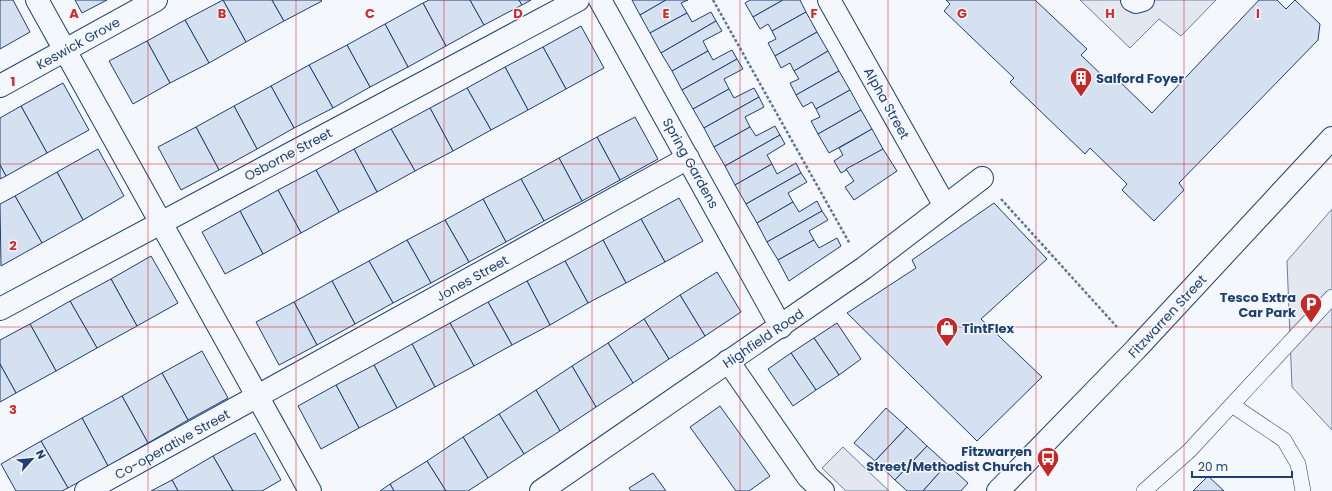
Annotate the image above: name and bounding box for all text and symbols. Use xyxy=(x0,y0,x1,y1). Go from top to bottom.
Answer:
text: A xyxy=(69,4,79,23)
text: B xyxy=(218,4,227,23)
text: C xyxy=(365,4,375,23)
text: D xyxy=(513,4,523,23)
text: E xyxy=(662,4,670,23)
text: F xyxy=(810,4,818,23)
text: G xyxy=(957,4,967,23)
text: H xyxy=(1105,4,1115,23)
text: I xyxy=(1256,4,1260,23)
street label: Keswick Grove xyxy=(33,13,124,74)
street label: Alpha Street xyxy=(859,64,914,143)
building icon: Salford Foyer xyxy=(1068,65,1094,98)
place label: Salford Foyer xyxy=(1096,69,1184,88)
text: 1 xyxy=(11,72,15,91)
street label: Spring Gardens xyxy=(658,115,723,212)
street label: Osborne Street xyxy=(241,123,336,186)
text: 2 xyxy=(9,236,17,255)
street label: Jones Street xyxy=(433,251,512,306)
street label: Fitzwarren Street xyxy=(1124,270,1211,362)
place label: Tesco Extra Car Park xyxy=(1220,288,1296,322)
parking icon: Tesco Extra Car Park xyxy=(1298,291,1324,324)
street label: Highfield Road xyxy=(719,304,808,373)
shop icon: TintFlex xyxy=(934,315,960,348)
place label: TintFlex xyxy=(962,319,1015,338)
text: 3 xyxy=(9,400,17,419)
street label: Co-operative Street xyxy=(111,405,234,484)
north arrow xyxy=(12,439,52,479)
place label: Fitzwarren Street/Methodist Church xyxy=(866,442,1032,476)
bus stop icon: Fitzwarren Street/Methodist Church xyxy=(1035,445,1061,478)
text: N xyxy=(32,447,50,462)
scale bar xyxy=(1192,453,1292,479)
text: 20 m xyxy=(1198,458,1228,475)

